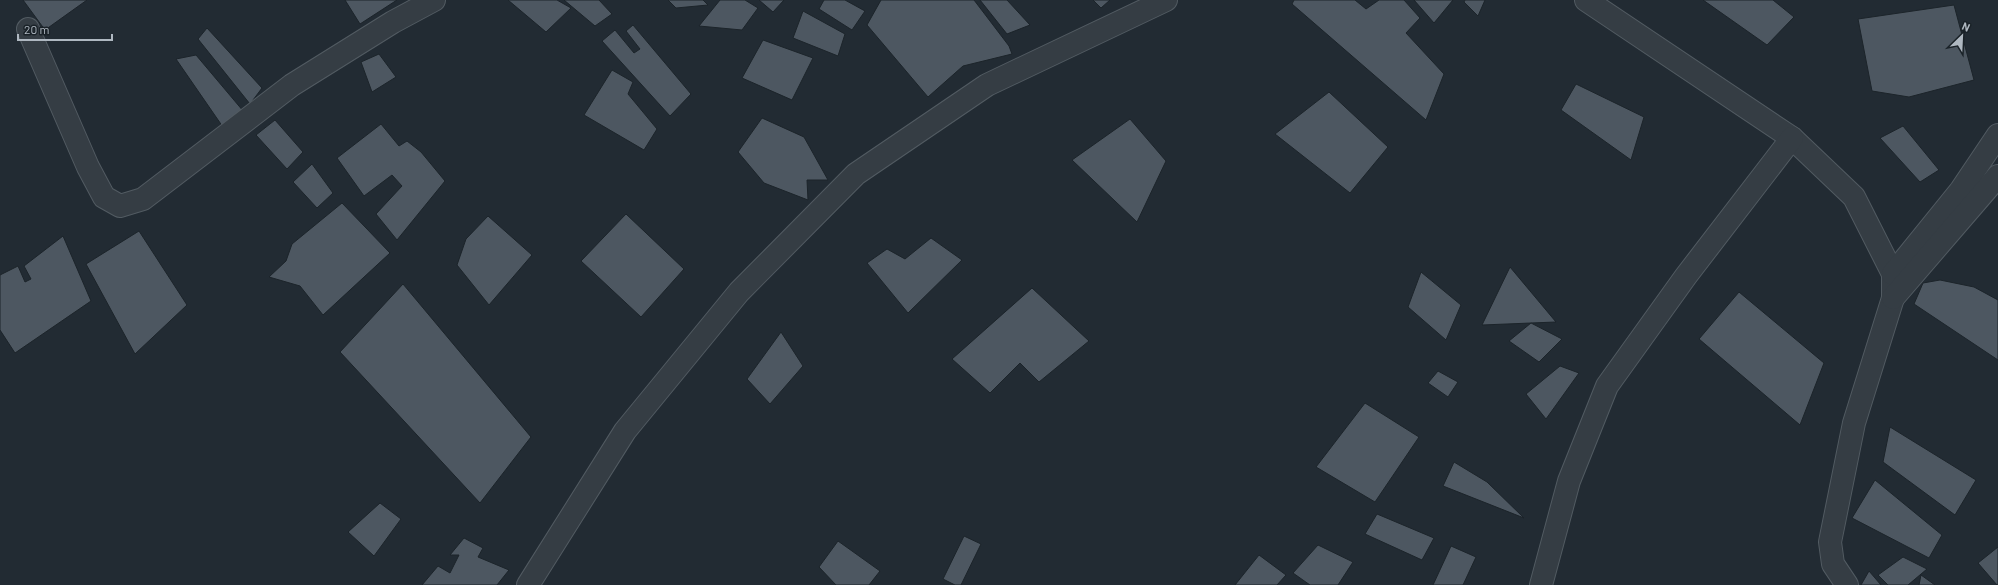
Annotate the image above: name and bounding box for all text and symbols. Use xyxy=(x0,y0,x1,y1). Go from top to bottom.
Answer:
scale bar xyxy=(18,16,112,42)
north arrow xyxy=(1942,16,1982,56)
text: N xyxy=(1960,19,1972,34)
text: 20 m xyxy=(24,22,50,36)

